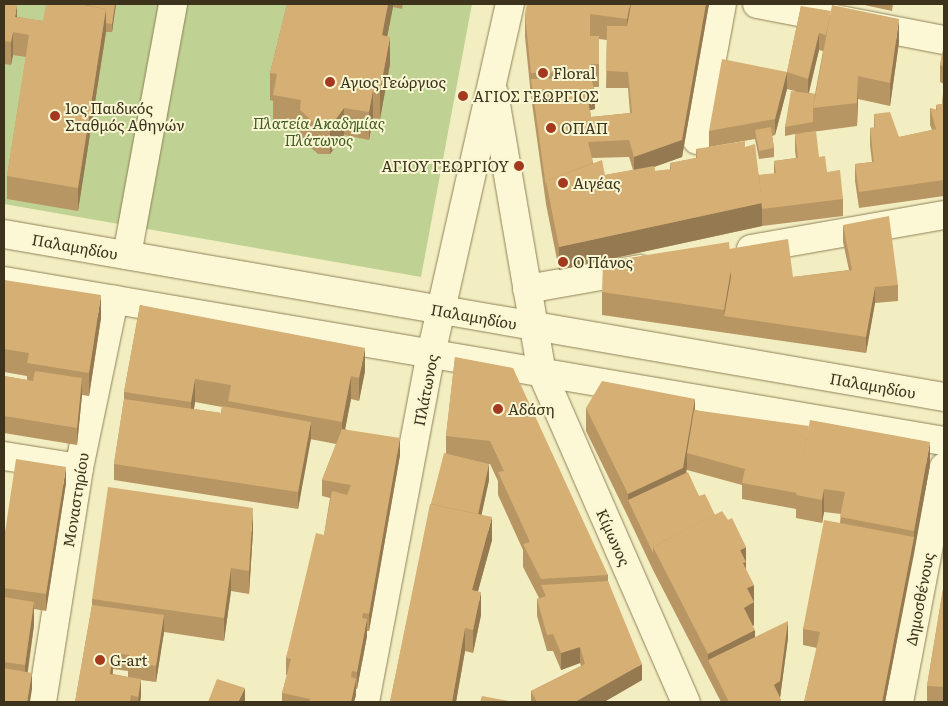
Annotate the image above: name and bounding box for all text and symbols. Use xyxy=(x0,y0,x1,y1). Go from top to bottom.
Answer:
place label: Floral xyxy=(553,64,596,82)
marker: Floral xyxy=(537,67,549,79)
place label: Αγιος Γεώργιος xyxy=(340,73,446,91)
marker: Αγιος Γεώργιος xyxy=(324,76,336,88)
place label: ΑΓΙΟΣ ΓΕΩΡΓΙΟΣ xyxy=(473,87,599,105)
marker: ΑΓΙΟΣ ΓΕΩΡΓΙΟΣ xyxy=(457,90,469,102)
place label: 1ος Παιδικός Σταθμός Αθηνών xyxy=(65,98,185,133)
marker: 1ος Παιδικός Σταθμός Αθηνών xyxy=(49,110,61,122)
park label: Πλατεία Ακαδημίας Πλάτωνος xyxy=(253,113,385,148)
place label: ΟΠΑΠ xyxy=(561,119,608,137)
marker: ΟΠΑΠ xyxy=(545,122,557,134)
place label: ΑΓΙΟΥ ΓΕΩΡΓΙΟΥ xyxy=(382,157,509,175)
marker: ΑΓΙΟΥ ΓΕΩΡΓΙΟΥ xyxy=(513,160,525,172)
place label: Αιγέας xyxy=(573,174,621,192)
marker: Αιγέας xyxy=(557,177,569,189)
street label: Παλαμηδίου xyxy=(31,230,119,262)
place label: Ο Πάνος xyxy=(573,253,633,271)
marker: Ο Πάνος xyxy=(557,256,569,268)
street label: Παλαμηδίου xyxy=(430,300,518,332)
street label: Πλάτωνος xyxy=(409,352,441,428)
street label: Παλαμηδίου xyxy=(829,369,917,401)
place label: Αδάση xyxy=(508,400,554,418)
marker: Αδάση xyxy=(492,403,504,415)
street label: Μοναστηρίου xyxy=(59,451,91,549)
street label: Κίμωνος xyxy=(593,506,635,568)
street label: Δημοσθένους xyxy=(901,551,937,647)
place label: G-art xyxy=(110,651,148,669)
marker: G-art xyxy=(94,654,106,666)

